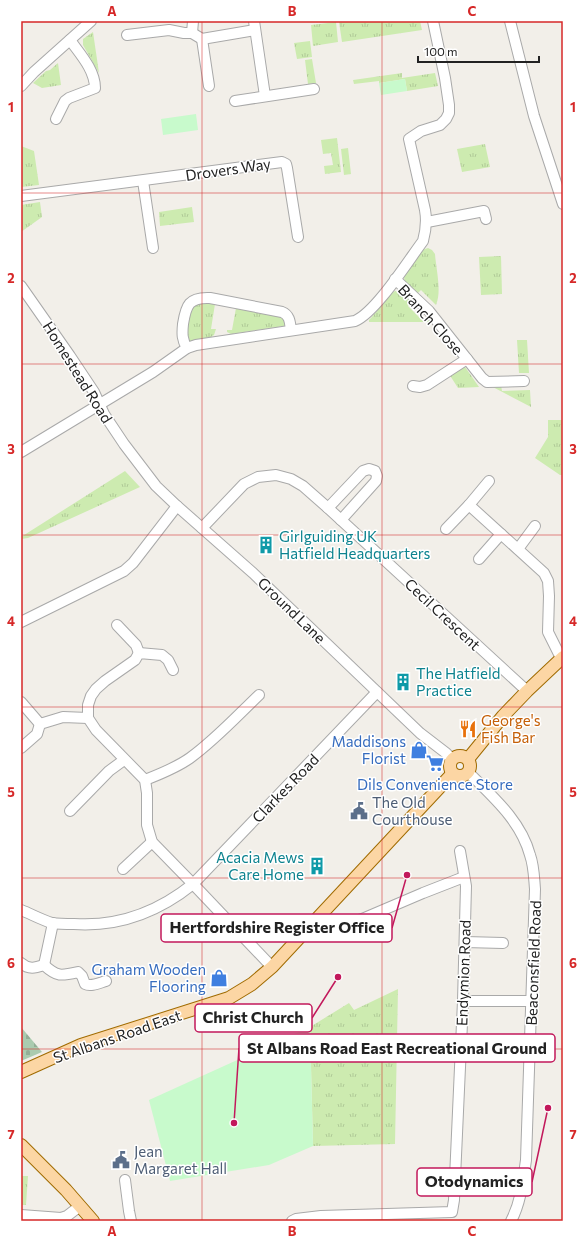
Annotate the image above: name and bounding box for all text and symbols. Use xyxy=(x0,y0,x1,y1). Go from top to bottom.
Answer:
text: A xyxy=(107,3,117,19)
text: B xyxy=(288,3,297,19)
text: C xyxy=(468,3,477,19)
scale bar xyxy=(418,38,539,64)
text: 100 m xyxy=(424,44,458,58)
text: 1 xyxy=(8,99,14,115)
text: 1 xyxy=(570,99,576,115)
street label: Drovers Way xyxy=(184,154,272,184)
text: 2 xyxy=(7,270,15,286)
text: 2 xyxy=(569,270,577,286)
street label: Branch Close xyxy=(395,280,467,358)
street label: Homestead Road xyxy=(40,318,116,426)
text: 3 xyxy=(7,441,15,457)
text: 3 xyxy=(569,441,577,457)
place label: Girlguiding UK Hatfield Headquarters xyxy=(279,527,431,562)
building icon: Girlguiding UK Hatfield Headquarters xyxy=(256,535,276,555)
street label: Ground Lane xyxy=(254,573,330,647)
street label: Cecil Crescent xyxy=(401,574,485,654)
text: 4 xyxy=(7,613,15,629)
text: 4 xyxy=(569,613,577,629)
place label: The Hatfield Practice xyxy=(416,664,500,699)
building icon: The Hatfield Practice xyxy=(393,672,413,692)
place label: George's Fish Bar xyxy=(481,711,541,746)
restaurant icon: George's Fish Bar xyxy=(458,719,478,739)
place label: Maddisons Florist xyxy=(332,732,406,767)
shop icon: Maddisons Florist xyxy=(409,740,429,760)
street label: Clarkes Road xyxy=(248,750,322,826)
supermarket icon: Dils Convenience Store xyxy=(425,753,445,773)
place label: Dils Convenience Store xyxy=(357,775,513,793)
text: 5 xyxy=(7,784,15,800)
text: 5 xyxy=(569,784,577,800)
place label: The Old Courthouse xyxy=(372,793,453,828)
public building icon: The Old Courthouse xyxy=(349,801,369,821)
place label: Acacia Mews Care Home xyxy=(216,848,304,883)
building icon: Acacia Mews Care Home xyxy=(307,856,327,876)
street label: Beaconsfield Road xyxy=(522,900,544,1026)
callout: Hertfordshire Register Office xyxy=(161,914,392,942)
text: Hertfordshire Register Office xyxy=(169,917,385,936)
street label: Endymion Road xyxy=(452,920,474,1026)
text: 6 xyxy=(7,955,15,971)
text: 6 xyxy=(569,955,577,971)
place label: Graham Wooden Flooring xyxy=(92,960,206,995)
shop icon: Graham Wooden Flooring xyxy=(209,968,229,988)
callout: Christ Church xyxy=(195,1004,312,1032)
street label: St Albans Road East xyxy=(51,1006,183,1066)
text: Christ Church xyxy=(202,1007,304,1026)
callout: St Albans Road East Recreational Ground xyxy=(239,1034,555,1062)
text: St Albans Road East Recreational Ground xyxy=(247,1038,547,1057)
text: 7 xyxy=(7,1126,15,1142)
text: 7 xyxy=(569,1126,577,1142)
place label: Jean Margaret Hall xyxy=(134,1142,227,1177)
public building icon: Jean Margaret Hall xyxy=(111,1150,131,1170)
callout: Otodynamics xyxy=(417,1168,532,1196)
text: Otodynamics xyxy=(425,1171,523,1190)
text: A xyxy=(107,1223,117,1239)
text: B xyxy=(288,1223,297,1239)
text: C xyxy=(468,1223,477,1239)

